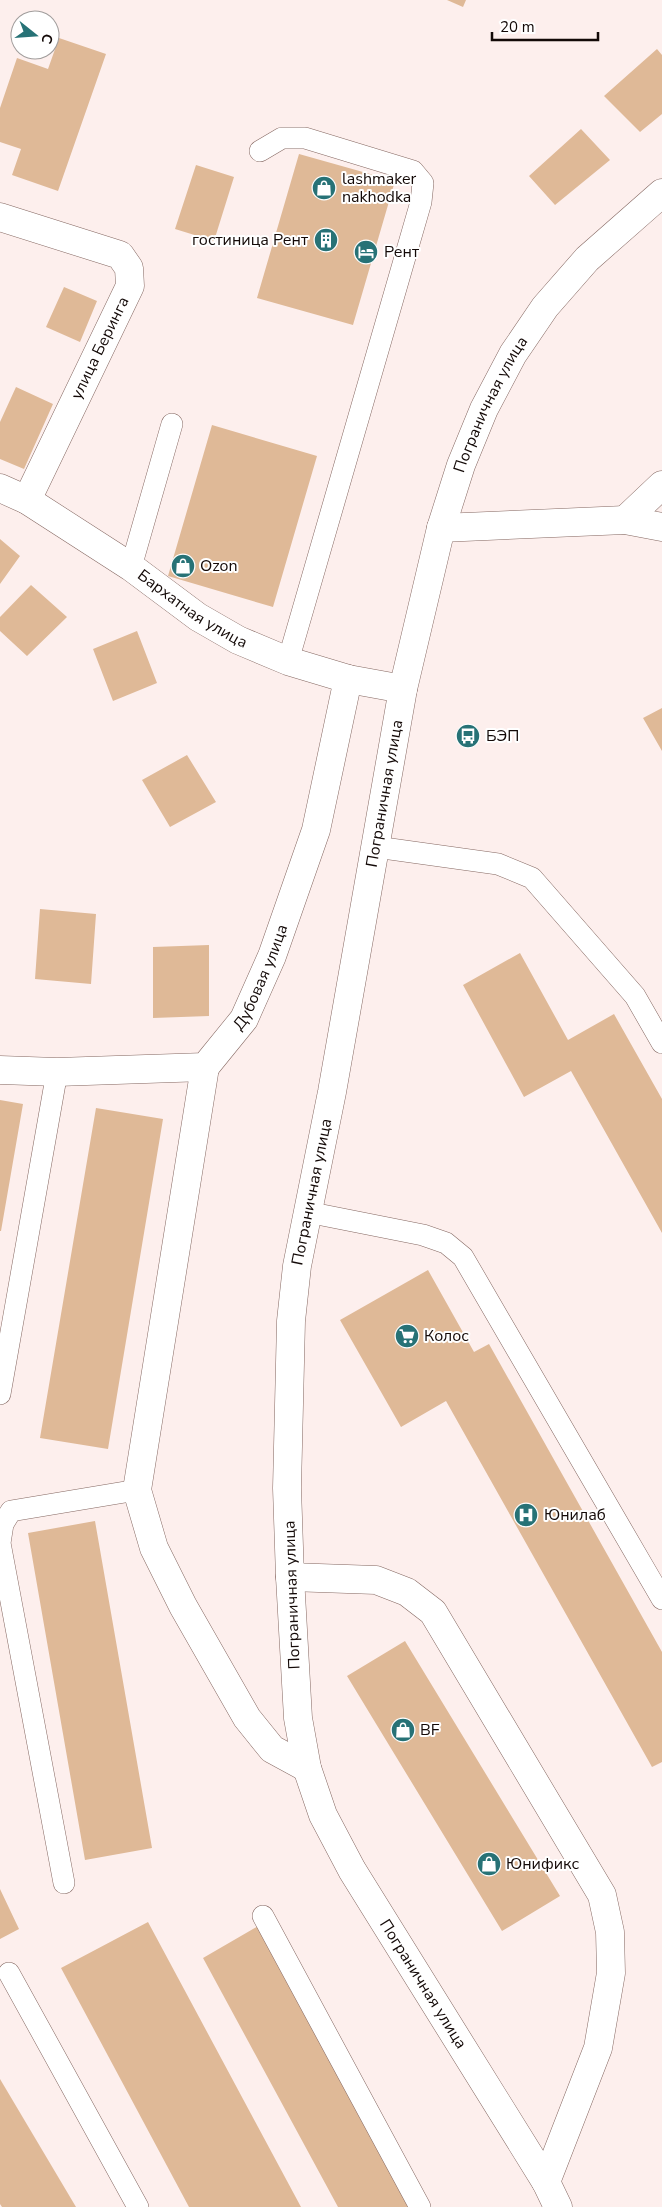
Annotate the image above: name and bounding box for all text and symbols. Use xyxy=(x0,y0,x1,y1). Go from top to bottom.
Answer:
north arrow xyxy=(10,10,60,60)
scale bar xyxy=(492,10,598,42)
text: 20 m xyxy=(500,17,535,37)
text: С xyxy=(36,31,57,46)
place label: lashmaker nakhodka xyxy=(342,168,416,208)
shop icon: lashmaker nakhodka xyxy=(311,175,337,201)
building icon: гостиница Рент xyxy=(313,227,339,253)
place label: гостиница Рент xyxy=(192,229,309,251)
hotel icon: Рент xyxy=(353,239,379,265)
place label: Рент xyxy=(384,241,420,263)
street label: улица Беринга xyxy=(66,293,134,403)
street label: Пограничная улица xyxy=(448,332,533,475)
shop icon: Ozon xyxy=(170,553,196,579)
place label: Ozon xyxy=(200,555,238,577)
street label: Бархатная улица xyxy=(133,565,251,654)
street label: Пограничная улица xyxy=(361,718,408,869)
bus stop icon: БЭП xyxy=(455,723,481,749)
place label: БЭП xyxy=(486,725,519,747)
street label: Дубовая улица xyxy=(228,921,293,1035)
street label: Пограничная улица xyxy=(286,1117,337,1267)
supermarket icon: Колос xyxy=(394,1323,420,1349)
place label: Колос xyxy=(424,1325,469,1347)
hospital icon: Юнилаб xyxy=(513,1502,539,1528)
place label: Юнилаб xyxy=(544,1504,606,1526)
street label: Пограничная улица xyxy=(278,1520,306,1670)
shop icon: BF xyxy=(390,1717,416,1743)
place label: BF xyxy=(420,1719,440,1741)
shop icon: Юнификс xyxy=(476,1851,502,1877)
place label: Юнификс xyxy=(506,1853,579,1875)
street label: Пограничная улица xyxy=(374,1915,472,2053)

